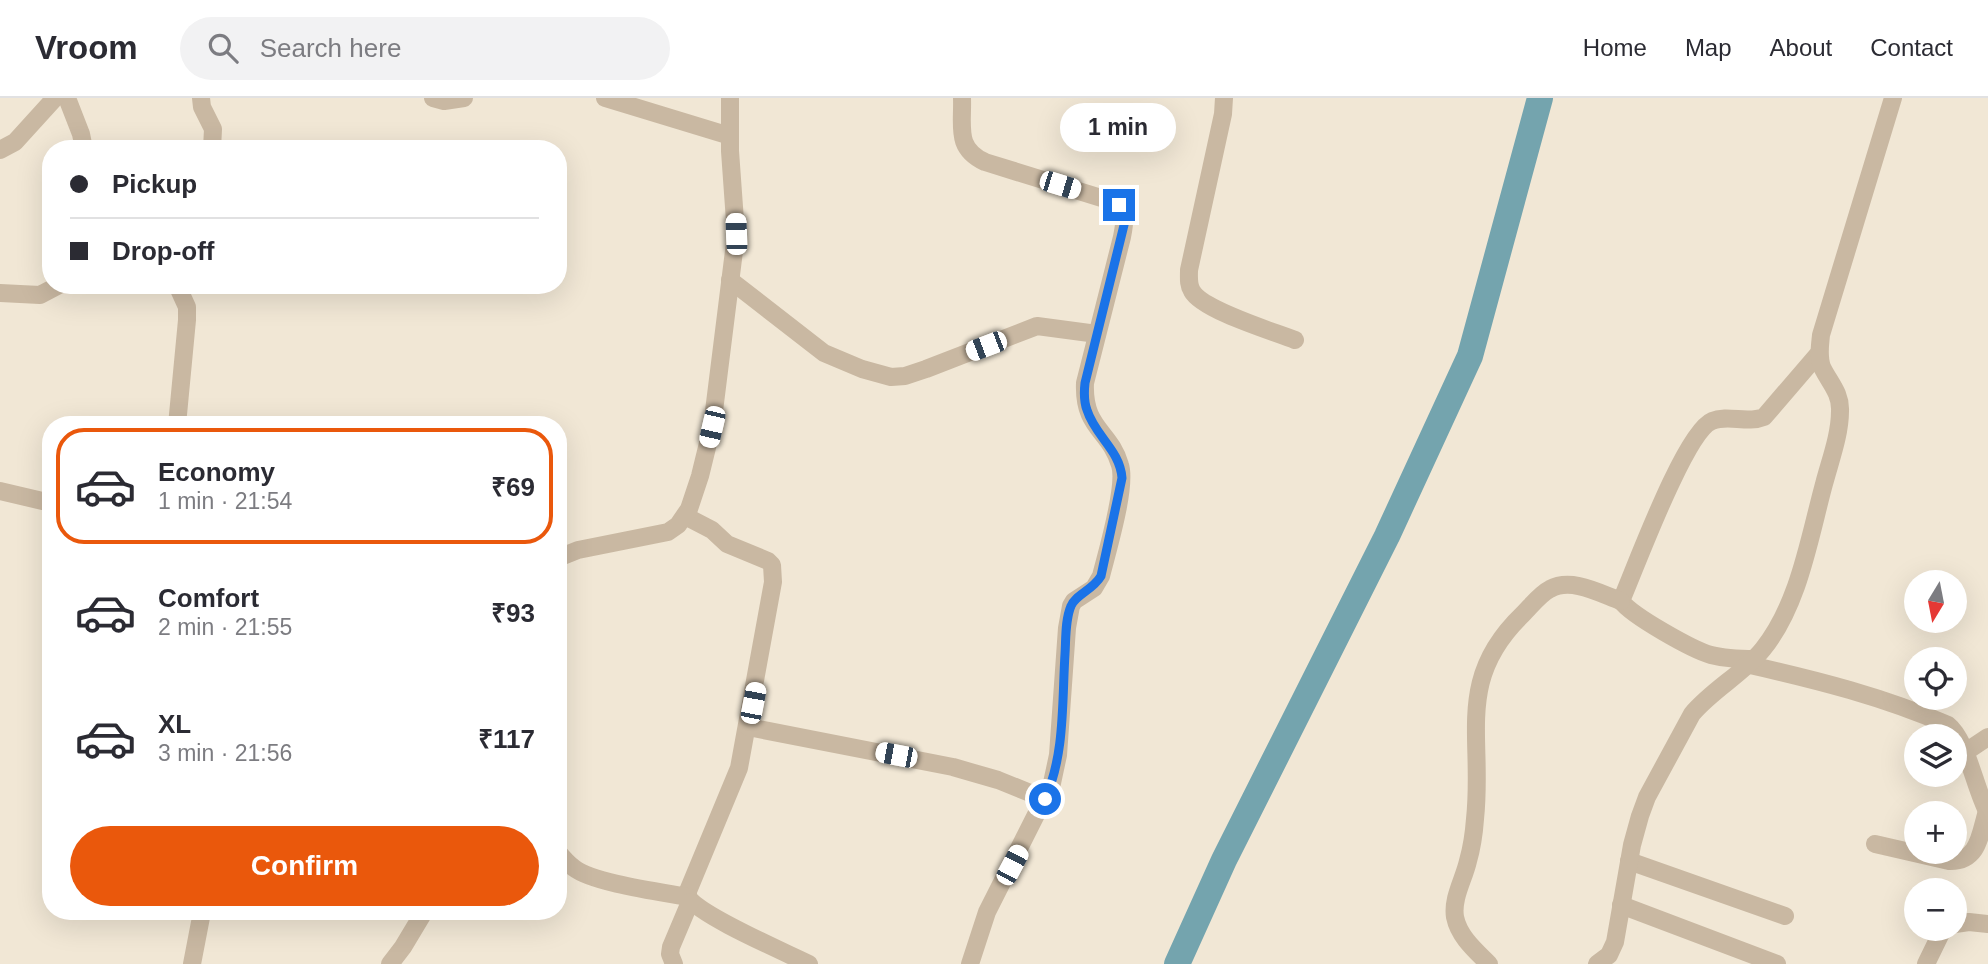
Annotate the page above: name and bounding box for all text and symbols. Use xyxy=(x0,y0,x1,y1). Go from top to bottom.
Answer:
search box xyxy=(180,17,670,80)
text: Vroom xyxy=(35,29,138,66)
icon: search xyxy=(204,29,242,67)
text: Search here xyxy=(260,33,401,63)
text: Home xyxy=(1583,34,1647,61)
text: Map xyxy=(1685,34,1732,61)
text: About xyxy=(1770,34,1832,61)
text: Contact xyxy=(1870,34,1953,61)
callout: 1 min xyxy=(1061,104,1177,153)
text: 1 min xyxy=(1088,114,1148,140)
text: Pickup xyxy=(112,169,197,199)
car xyxy=(1037,169,1084,201)
route end xyxy=(1103,189,1135,221)
car xyxy=(725,213,748,255)
text: Drop-off xyxy=(112,236,215,266)
car xyxy=(963,329,1010,363)
car xyxy=(698,404,727,450)
icon: car xyxy=(74,455,137,518)
text: Economy xyxy=(158,457,275,487)
text: ₹69 xyxy=(491,472,535,502)
text: 1 min · 21:54 xyxy=(158,488,292,514)
north arrow xyxy=(1904,570,1967,634)
map controls xyxy=(1904,570,1967,941)
icon: car xyxy=(74,581,137,644)
text: Comfort xyxy=(158,583,259,613)
text: ₹93 xyxy=(491,598,535,628)
text: 2 min · 21:55 xyxy=(158,614,292,640)
button: locate xyxy=(1904,647,1967,710)
car xyxy=(739,680,768,726)
icon: car xyxy=(74,707,137,770)
text: XL xyxy=(158,709,191,739)
text: ₹117 xyxy=(478,724,535,754)
button: layers xyxy=(1904,724,1967,787)
text: 3 min · 21:56 xyxy=(158,740,292,766)
car xyxy=(874,741,919,769)
route start xyxy=(1029,783,1061,815)
button: + xyxy=(1904,801,1967,864)
button: Confirm xyxy=(70,826,539,906)
car xyxy=(993,842,1032,888)
button: − xyxy=(1904,878,1967,941)

